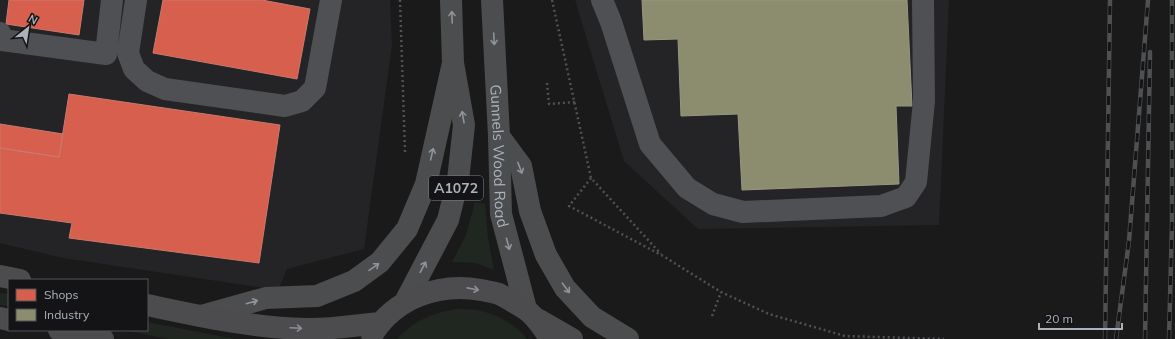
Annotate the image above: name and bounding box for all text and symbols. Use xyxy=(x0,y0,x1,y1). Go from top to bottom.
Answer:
north arrow xyxy=(8,8,48,48)
text: N xyxy=(26,11,40,27)
one-way arrow xyxy=(448,11,455,24)
one-way arrow xyxy=(491,32,498,45)
street label: Gunnels Wood Road xyxy=(487,84,514,229)
one-way arrow xyxy=(459,111,467,124)
one-way arrow xyxy=(429,148,437,161)
one-way arrow xyxy=(516,162,524,174)
road number: A1072 xyxy=(429,176,483,200)
one-way arrow xyxy=(505,237,513,250)
one-way arrow xyxy=(420,262,427,274)
one-way arrow xyxy=(368,263,379,271)
legend xyxy=(8,279,148,331)
one-way arrow xyxy=(562,283,571,294)
one-way arrow xyxy=(467,285,480,293)
text: Shops xyxy=(44,287,79,302)
one-way arrow xyxy=(245,298,258,305)
scale bar xyxy=(1039,305,1122,331)
text: Industry xyxy=(44,307,90,322)
text: 20 m xyxy=(1045,311,1073,326)
one-way arrow xyxy=(289,325,302,332)

